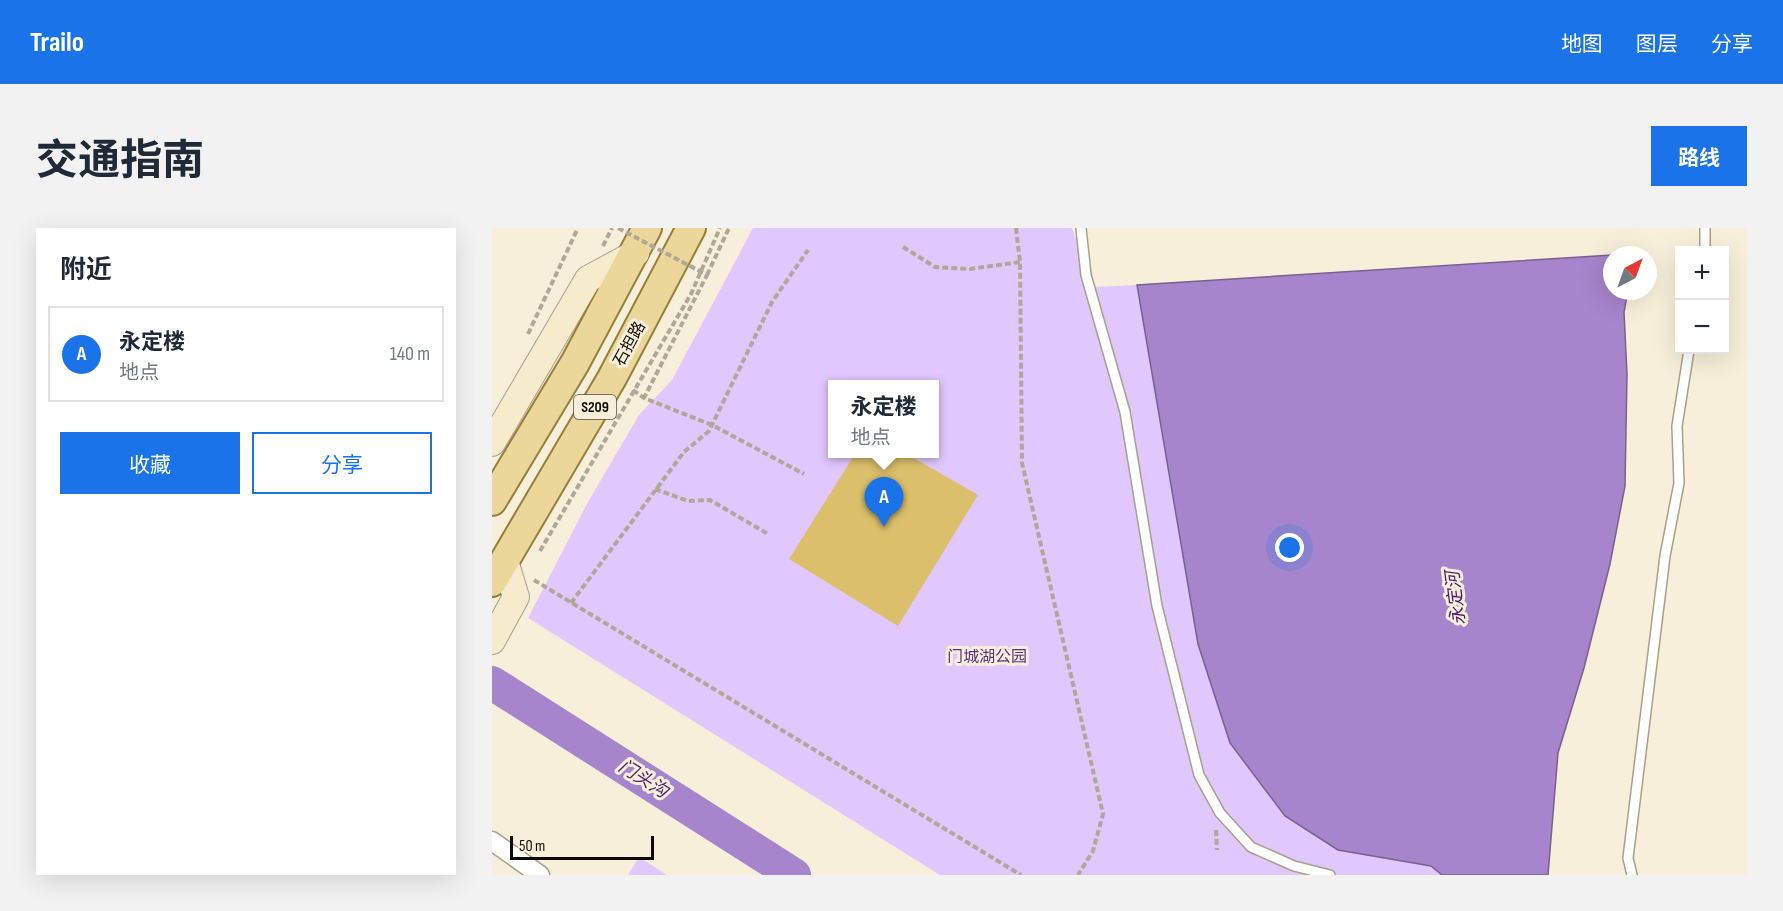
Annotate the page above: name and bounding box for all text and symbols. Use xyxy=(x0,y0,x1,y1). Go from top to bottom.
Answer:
text: Trailo xyxy=(30,26,84,59)
text: 地图 xyxy=(1561,32,1603,57)
text: 图层 xyxy=(1636,32,1678,57)
text: 分享 xyxy=(1711,32,1753,57)
button: 路线 xyxy=(1651,126,1747,186)
text: 交通指南 xyxy=(36,136,204,187)
north arrow xyxy=(1603,246,1657,300)
map controls xyxy=(1675,246,1729,354)
button: + xyxy=(1675,246,1729,300)
text: 附近 xyxy=(60,255,112,286)
button: − xyxy=(1675,300,1729,354)
street label: 石担路 xyxy=(610,318,650,370)
text: 永定楼 xyxy=(119,329,185,356)
text: A xyxy=(77,342,86,366)
text: 140 m xyxy=(390,342,430,366)
text: 地点 xyxy=(119,361,159,385)
popup xyxy=(828,380,939,458)
text: 永定楼 xyxy=(850,394,917,421)
road number: S209 xyxy=(574,395,616,419)
text: 地点 xyxy=(850,426,890,450)
button: 收藏 xyxy=(60,432,240,494)
button: 分享 xyxy=(252,432,432,494)
pin: A xyxy=(864,478,904,527)
your location xyxy=(1275,533,1304,562)
water label: 永定河 xyxy=(1442,567,1470,626)
park label: 门城湖公园 xyxy=(947,648,1027,667)
water label: 门头沟 xyxy=(615,756,673,803)
scale bar xyxy=(510,833,654,860)
text: 50 m xyxy=(519,837,545,856)

